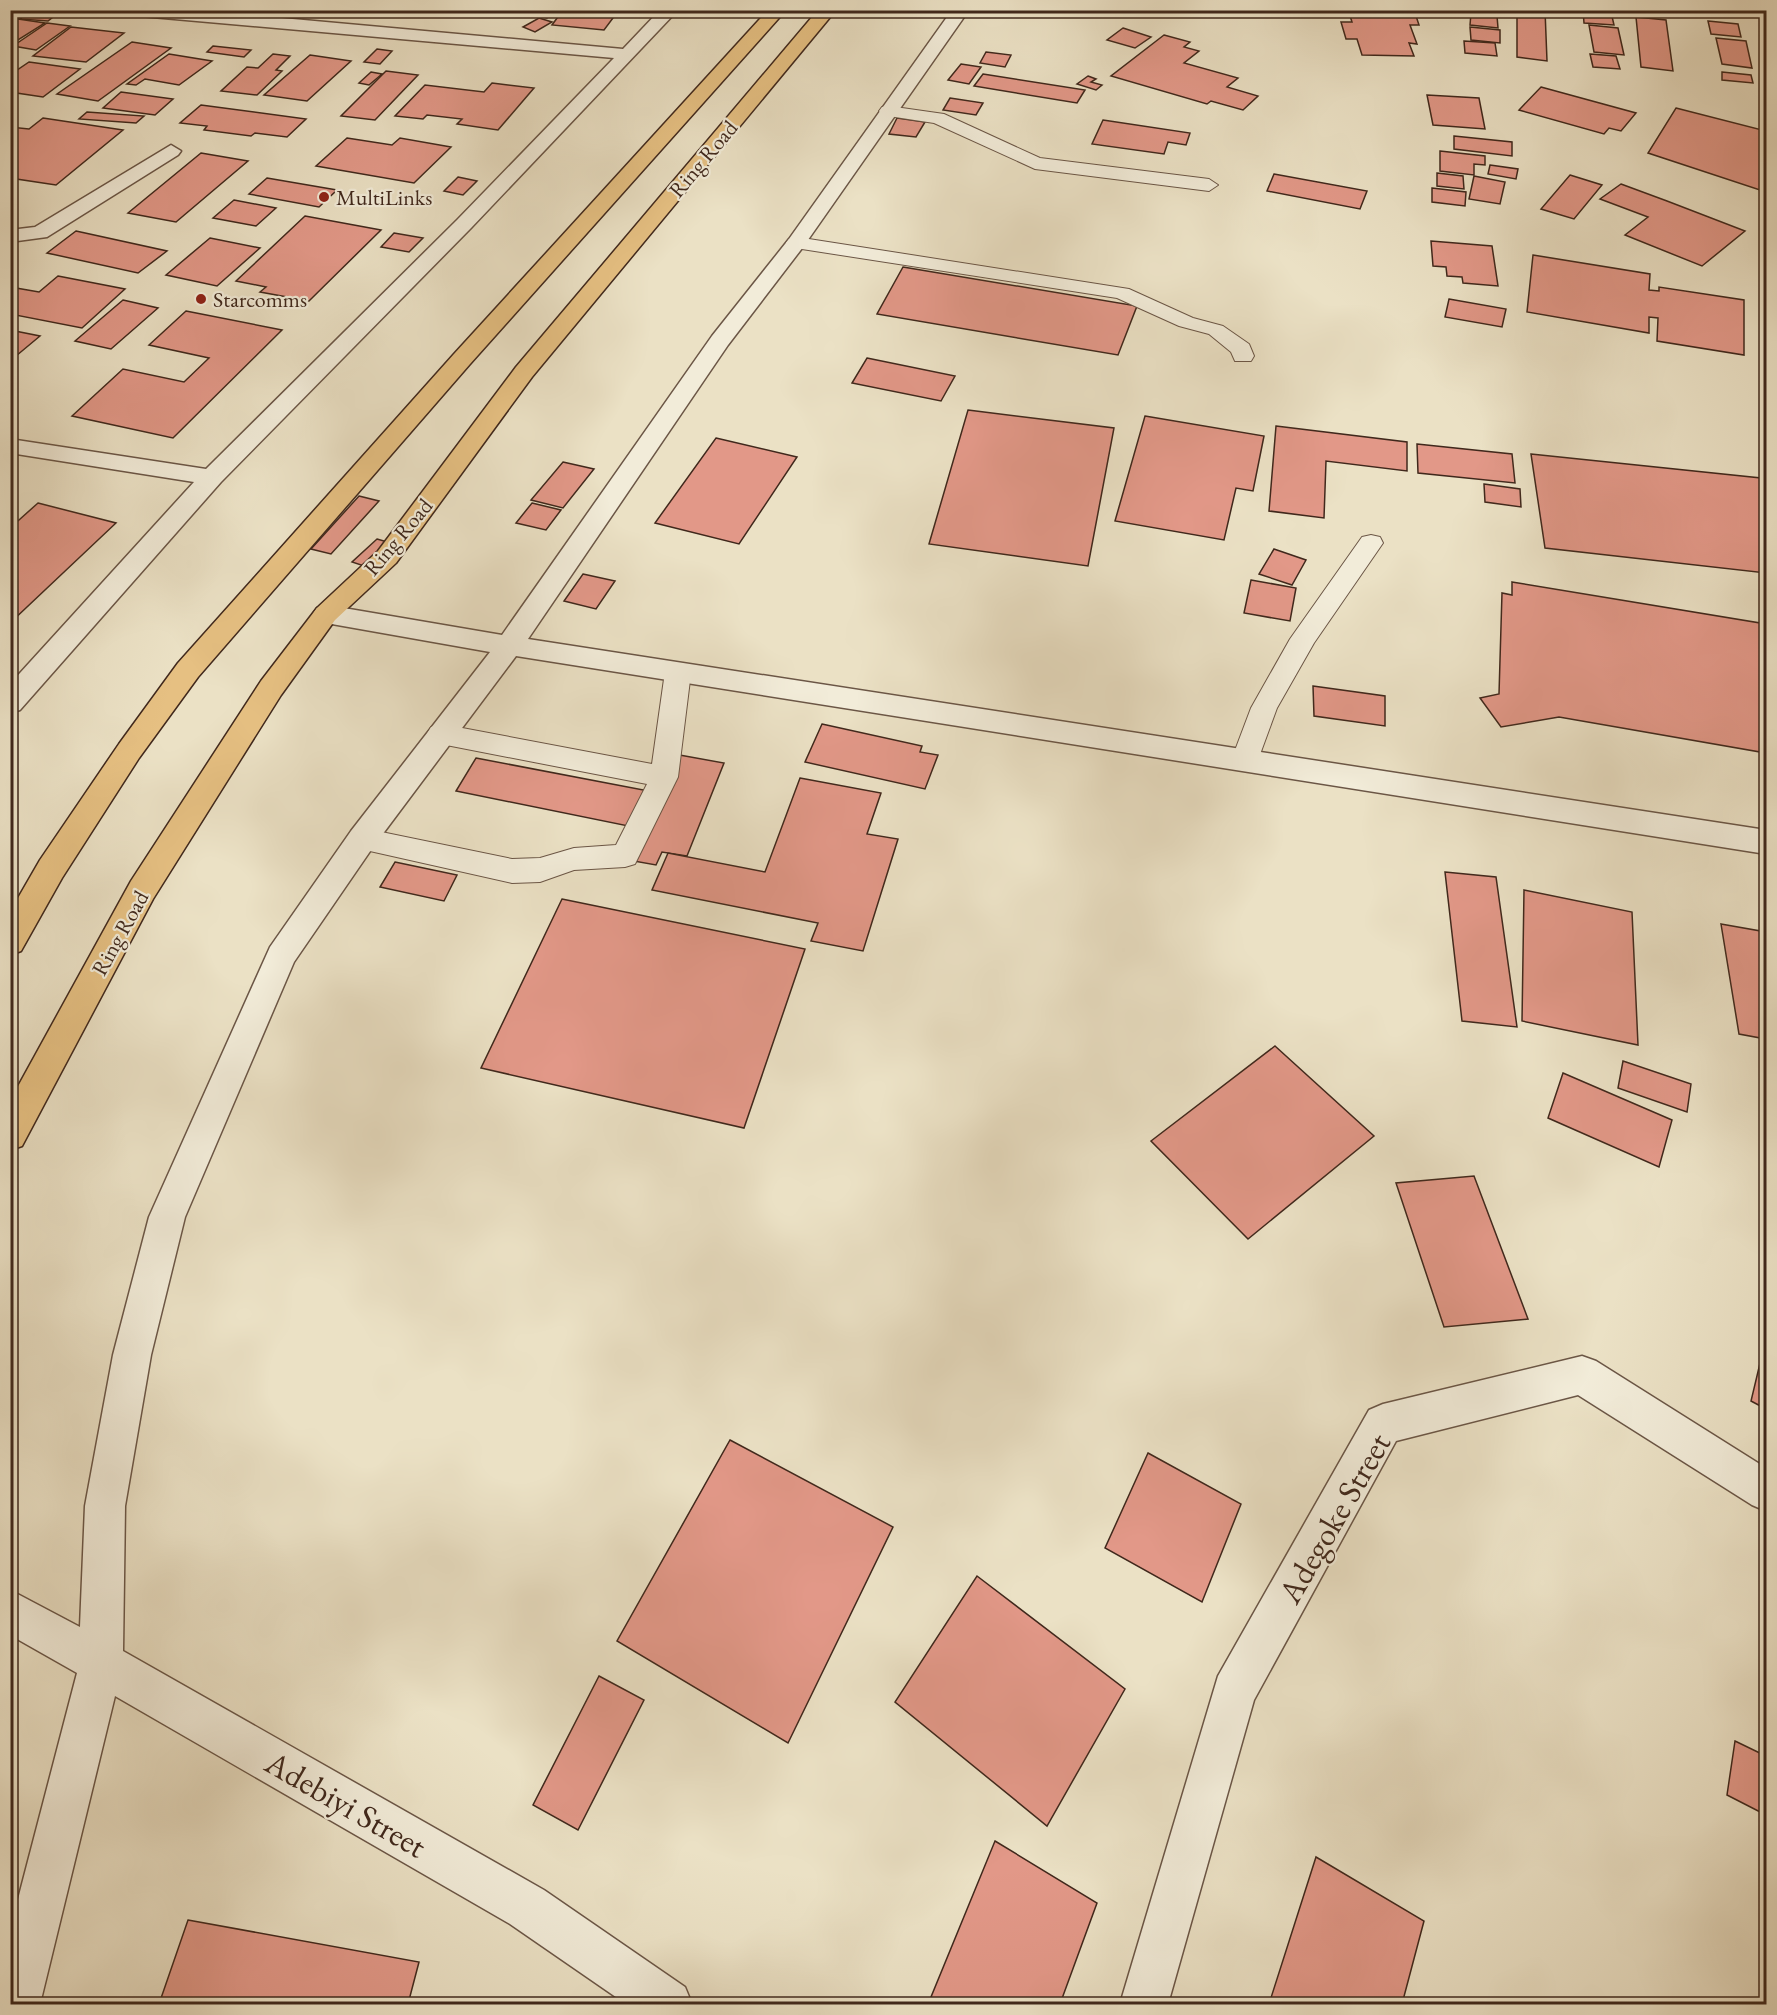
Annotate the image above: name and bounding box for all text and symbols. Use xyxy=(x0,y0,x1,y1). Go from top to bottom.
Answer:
street label: Ring Road xyxy=(662,114,744,204)
place label: MultiLinks xyxy=(336,183,432,212)
marker: MultiLinks xyxy=(317,190,331,204)
place label: Starcomms xyxy=(213,285,307,314)
marker: Starcomms xyxy=(194,292,208,306)
street label: Ring Road xyxy=(357,492,439,582)
street label: Ring Road xyxy=(85,885,156,981)
street label: Adegoke Street xyxy=(1267,1424,1400,1612)
street label: Adebiyi Street xyxy=(257,1740,435,1868)

